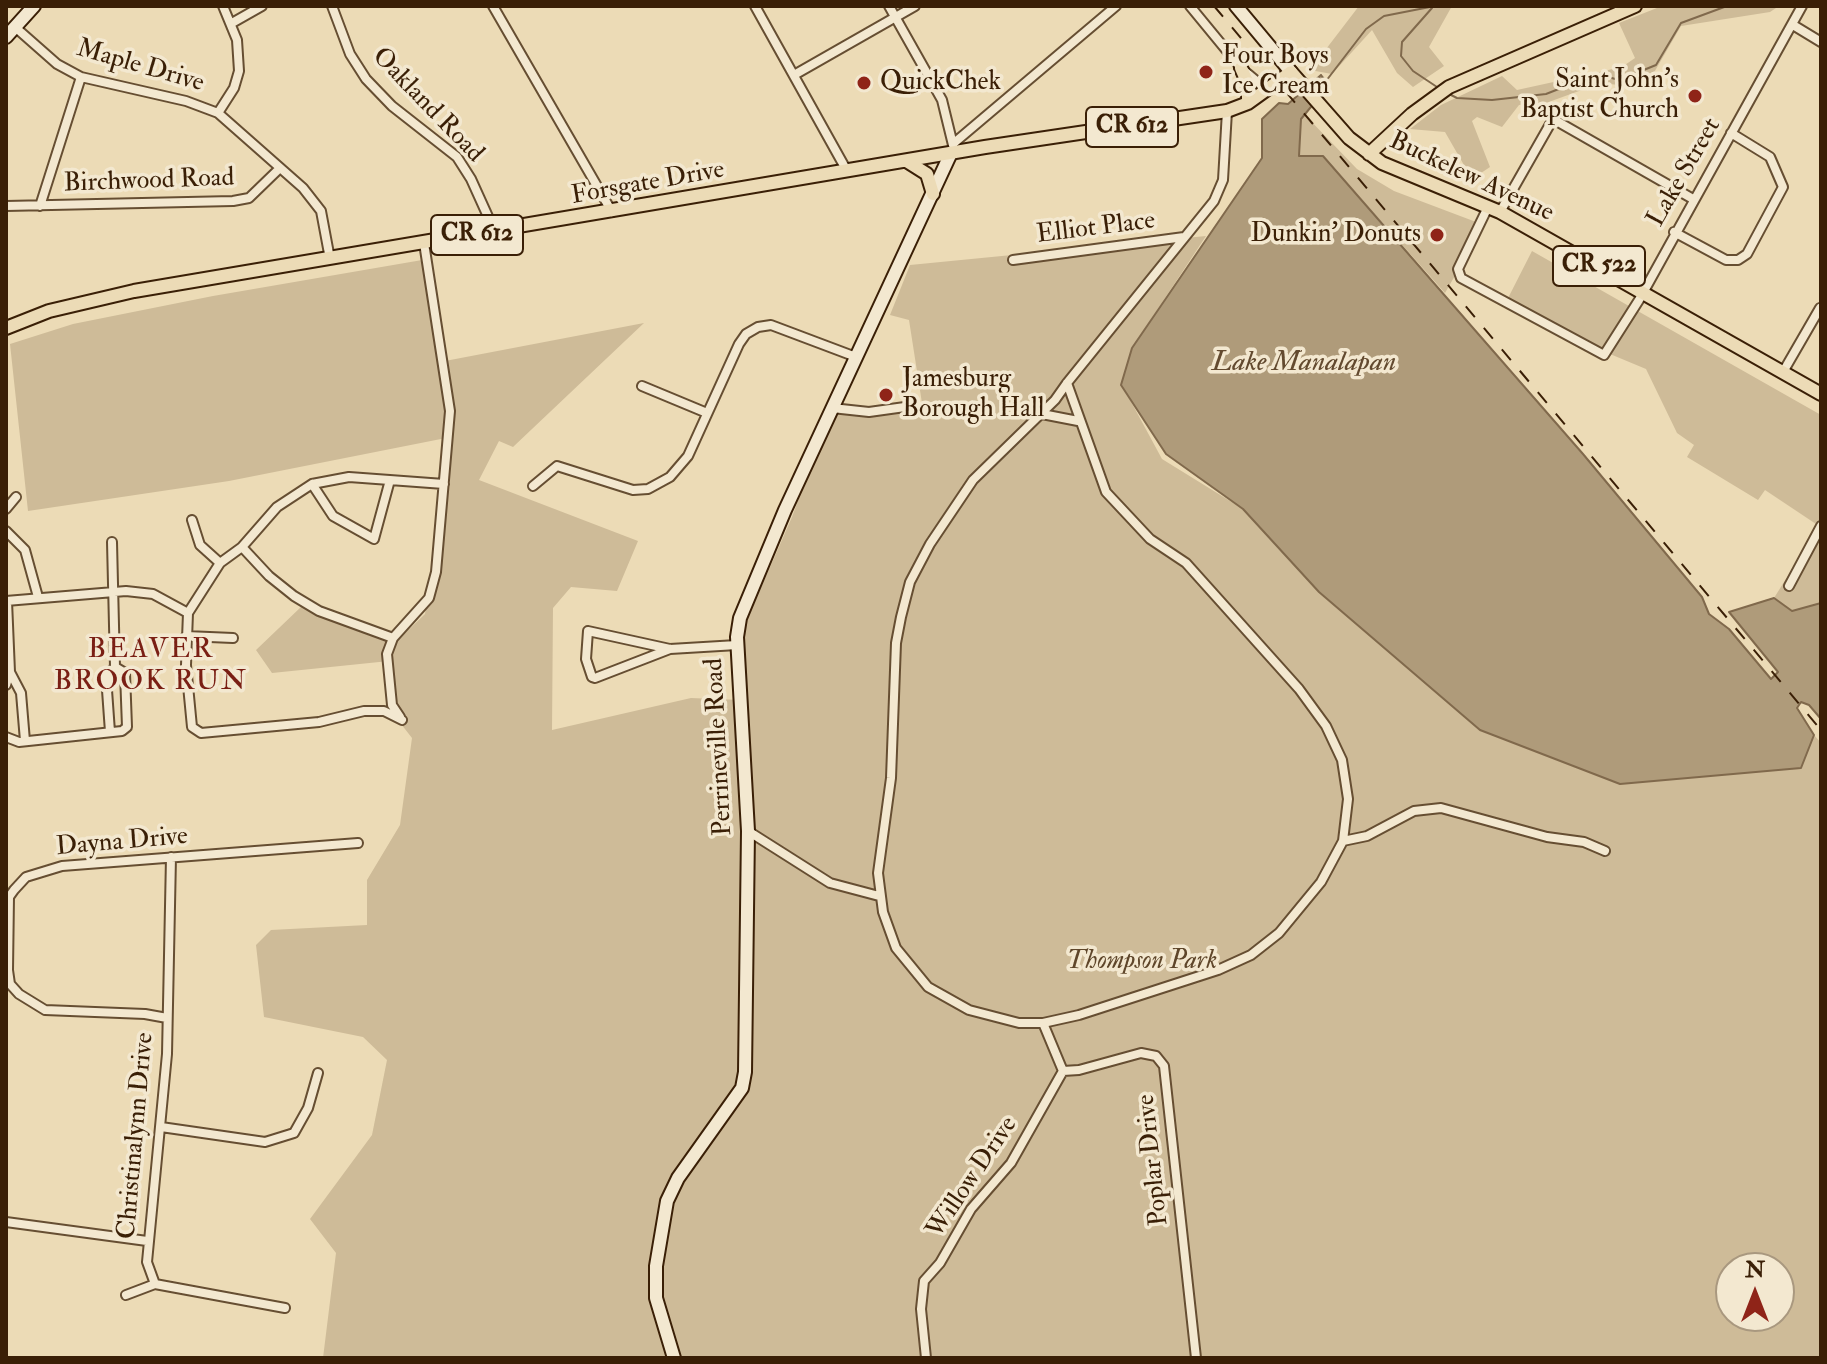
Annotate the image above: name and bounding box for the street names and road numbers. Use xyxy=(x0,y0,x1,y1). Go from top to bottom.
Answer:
street label: Maple Drive xyxy=(73,34,207,100)
street label: Oakland Road xyxy=(365,42,489,170)
road number: CR 612 xyxy=(1086,107,1178,147)
street label: Lake Street xyxy=(1641,113,1729,233)
street label: Buckelew Avenue xyxy=(1384,126,1558,230)
street label: Forsgate Drive xyxy=(569,155,727,213)
street label: Birchwood Road xyxy=(63,163,235,201)
street label: Elliot Place xyxy=(1035,206,1157,252)
road number: CR 612 xyxy=(431,215,523,255)
road number: CR 522 xyxy=(1553,246,1645,286)
street label: Perrineville Road xyxy=(700,657,740,837)
street label: Dayna Drive xyxy=(55,822,189,864)
street label: Christinalynn Drive xyxy=(112,1031,162,1241)
street label: Poplar Drive xyxy=(1132,1093,1176,1227)
street label: Willow Drive xyxy=(921,1111,1025,1245)

